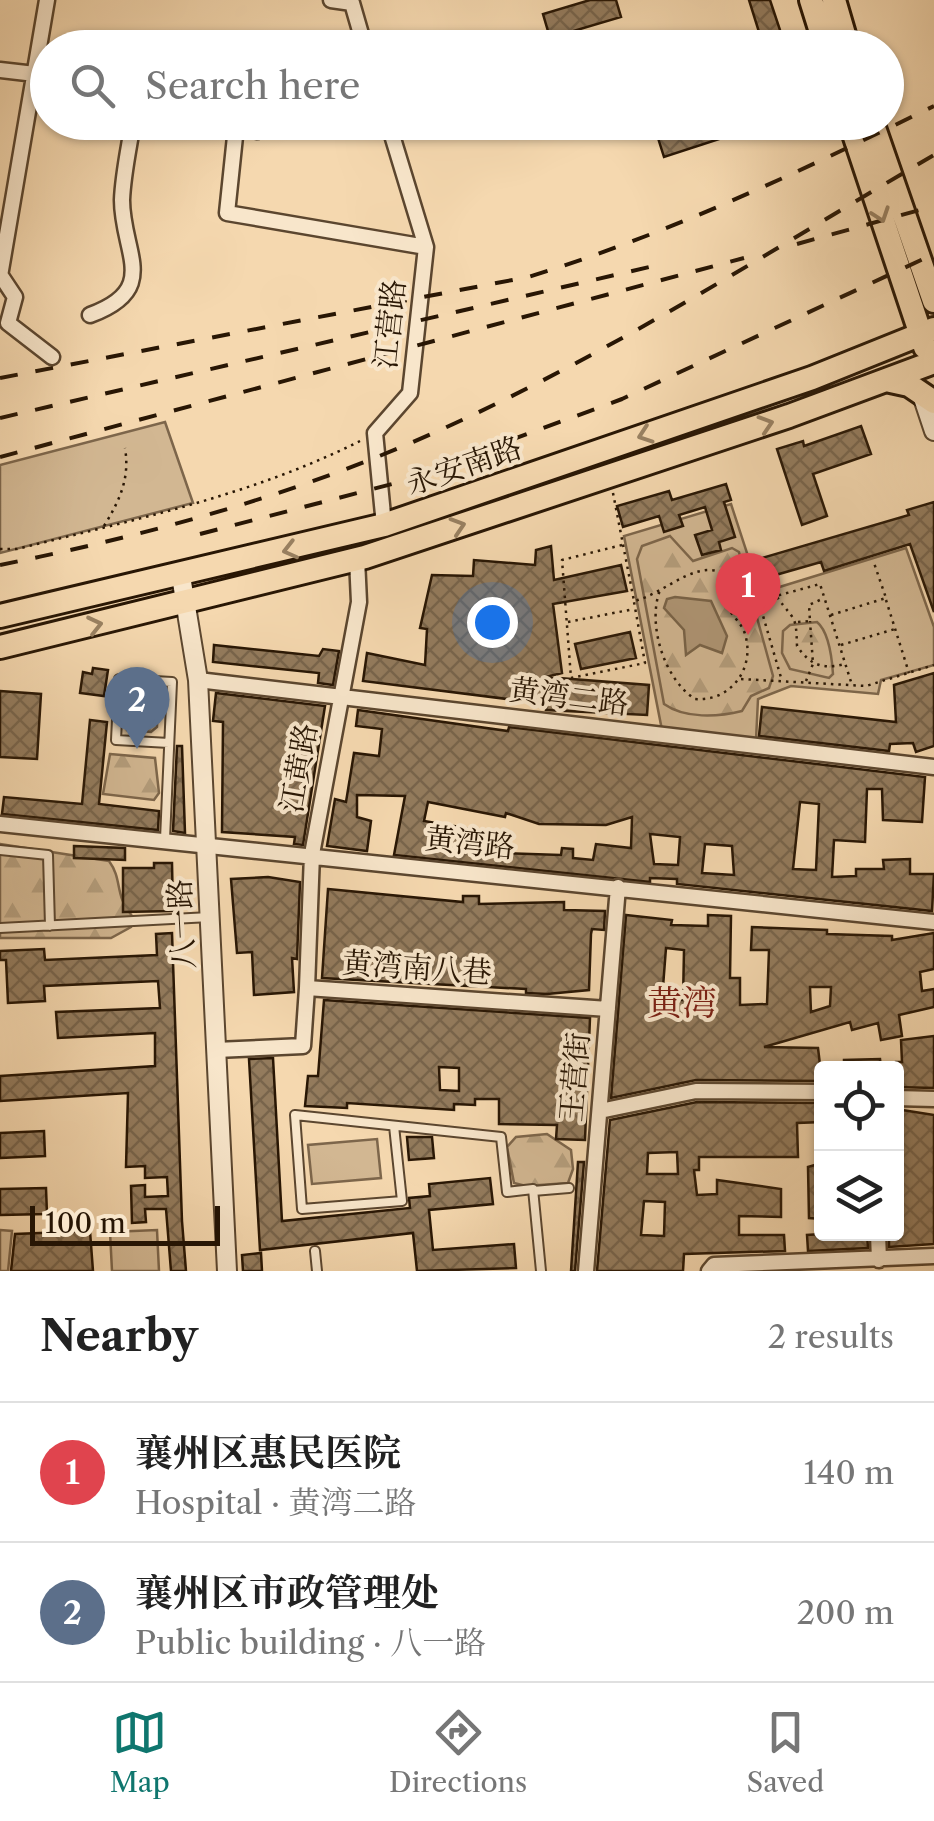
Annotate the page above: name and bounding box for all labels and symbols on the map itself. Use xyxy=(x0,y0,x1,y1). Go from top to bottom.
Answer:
one-way arrow xyxy=(869,205,889,222)
street label: 江营路 xyxy=(366,277,413,371)
one-way arrow xyxy=(757,415,774,435)
one-way arrow xyxy=(638,423,655,444)
street label: 永安南路 xyxy=(401,429,527,503)
one-way arrow xyxy=(448,518,465,538)
one-way arrow xyxy=(282,538,299,559)
pin: 1 xyxy=(716,552,780,635)
your location xyxy=(467,597,518,648)
one-way arrow xyxy=(86,616,103,637)
pin: 2 xyxy=(104,666,170,749)
street label: 黄湾二路 xyxy=(507,671,631,722)
street label: 江黄路 xyxy=(272,720,325,815)
street label: 黄湾路 xyxy=(423,819,517,866)
street label: 八一路 xyxy=(161,878,202,970)
street label: 黄湾南八巷 xyxy=(341,944,493,991)
district label: 黄湾 xyxy=(647,981,717,1024)
street label: 王营街 xyxy=(552,1031,597,1123)
scale bar xyxy=(30,1201,220,1246)

